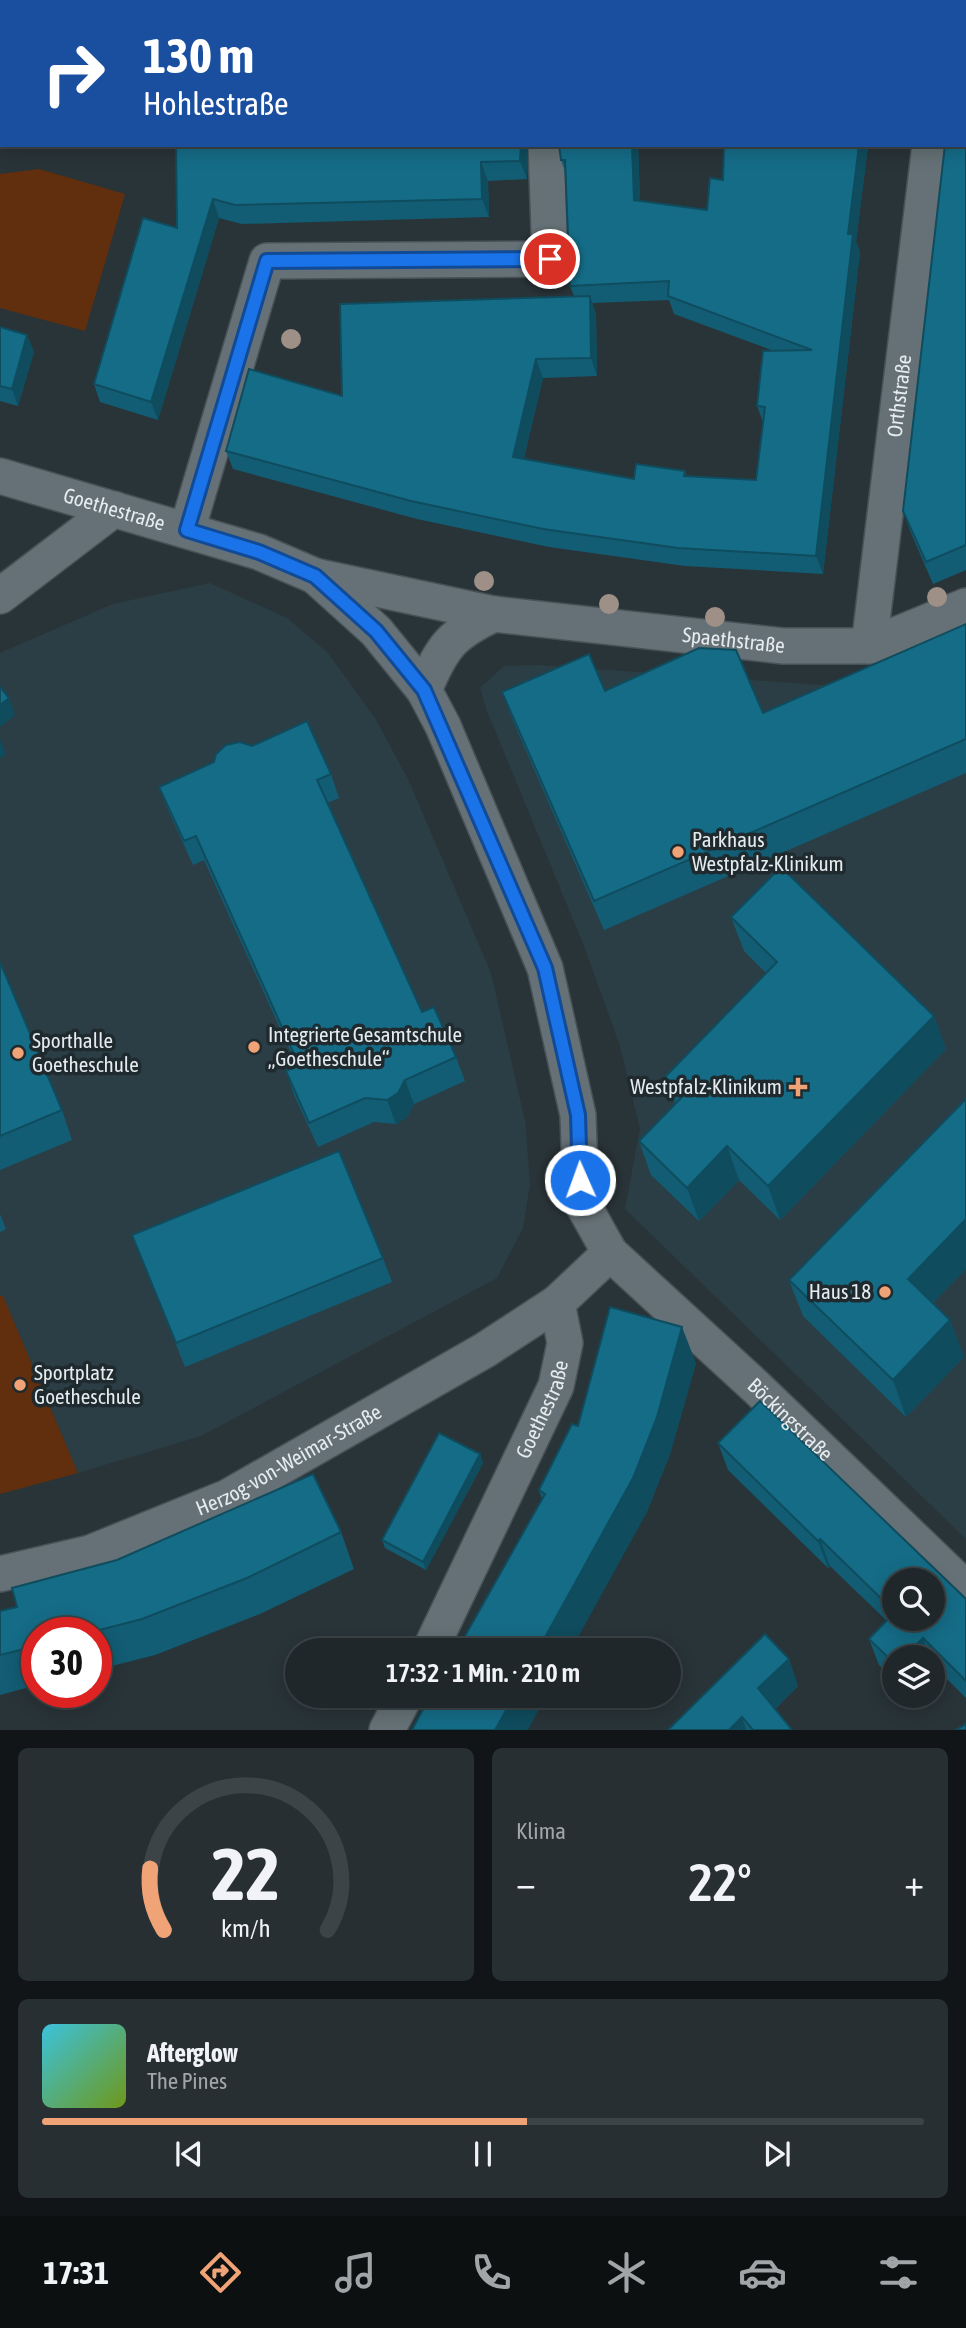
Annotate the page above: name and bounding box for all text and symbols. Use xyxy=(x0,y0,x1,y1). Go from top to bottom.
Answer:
text: 130 m xyxy=(143,27,254,83)
icon: right xyxy=(28,28,119,119)
text: Hohlestraße xyxy=(143,85,289,122)
pin xyxy=(520,229,580,289)
icon: arrive xyxy=(531,240,569,278)
street label: Orthstraße xyxy=(882,353,915,438)
street label: Goethestraße xyxy=(61,482,168,535)
street label: Spaethstraße xyxy=(681,622,786,657)
place label: Parkhaus Westpfalz-Klinikum xyxy=(692,827,844,875)
marker: Parkhaus Westpfalz-Klinikum xyxy=(670,844,686,860)
place label: Integrierte Gesamtschule „Goetheschule“ xyxy=(268,1022,462,1070)
place label: Sporthalle Goetheschule xyxy=(32,1028,139,1076)
marker: Integrierte Gesamtschule „Goetheschule“ xyxy=(246,1039,262,1055)
marker: Sporthalle Goetheschule xyxy=(10,1045,26,1061)
place label: Westpfalz-Klinikum xyxy=(630,1074,782,1098)
marker: Westpfalz-Klinikum xyxy=(788,1077,808,1097)
position arrow xyxy=(543,1143,617,1217)
place label: Haus 18 xyxy=(809,1279,871,1303)
marker: Haus 18 xyxy=(877,1284,893,1300)
street label: Goethestraße xyxy=(510,1358,572,1462)
place label: Sportplatz Goetheschule xyxy=(34,1360,141,1408)
street label: Böckingstraße xyxy=(743,1373,838,1465)
marker: Sportplatz Goetheschule xyxy=(12,1377,28,1393)
street label: Herzog-von-Weimar-Straße xyxy=(192,1399,385,1520)
map controls xyxy=(882,1568,945,1708)
button: search xyxy=(882,1568,945,1631)
speed limit sign: 30 xyxy=(21,1617,112,1708)
button: layers xyxy=(882,1645,945,1708)
text: 17:32 · 1 Min. · 210 m xyxy=(386,1658,580,1688)
text: Klima xyxy=(516,1818,566,1844)
text: 22 xyxy=(212,1833,280,1916)
text: 22° xyxy=(688,1852,752,1912)
text: − xyxy=(516,1861,536,1904)
text: + xyxy=(904,1861,924,1904)
text: km/h xyxy=(221,1914,271,1942)
text: Afterglow xyxy=(147,2038,238,2068)
text: The Pines xyxy=(147,2068,227,2094)
icon: previous xyxy=(170,2135,208,2173)
icon: pause xyxy=(464,2135,502,2173)
icon: next xyxy=(758,2135,796,2173)
icon: directions xyxy=(196,2248,245,2297)
icon: music xyxy=(331,2248,380,2297)
icon: phone xyxy=(467,2248,516,2297)
icon: climate xyxy=(602,2248,651,2297)
icon: car xyxy=(738,2248,787,2297)
icon: filters xyxy=(874,2248,923,2297)
text: 17:31 xyxy=(43,2254,109,2291)

